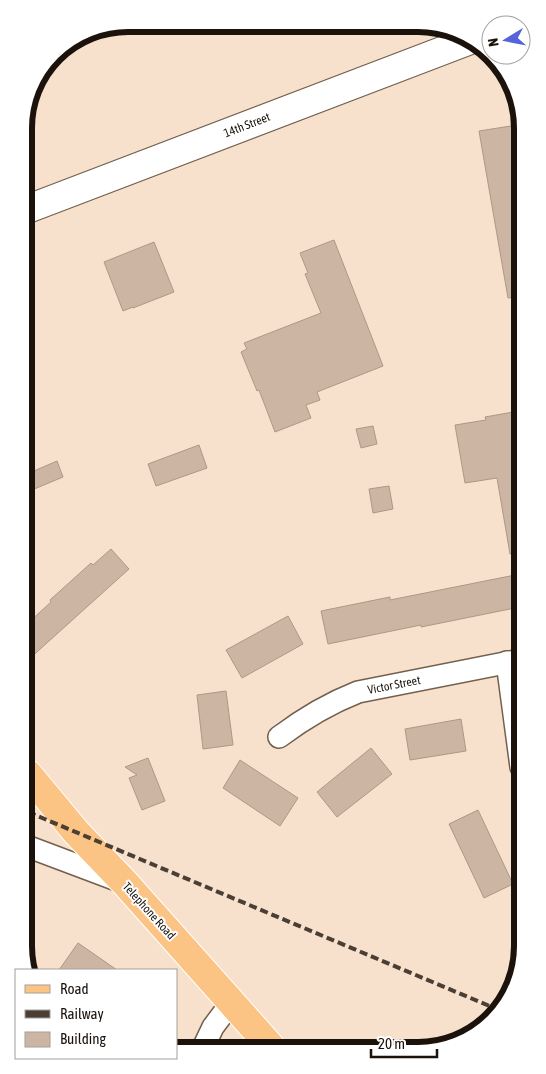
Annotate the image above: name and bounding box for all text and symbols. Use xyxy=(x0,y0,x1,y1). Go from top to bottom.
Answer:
north arrow xyxy=(481,15,531,65)
text: N xyxy=(485,37,502,48)
street label: 14th Street xyxy=(222,110,273,140)
street label: Victor Street xyxy=(366,673,422,697)
street label: Telephone Road xyxy=(120,880,178,942)
legend xyxy=(15,969,178,1059)
text: Road xyxy=(60,980,89,997)
text: Railway xyxy=(60,1005,104,1022)
scale bar xyxy=(371,1026,437,1058)
text: Building xyxy=(60,1030,106,1047)
text: 20 m xyxy=(378,1035,405,1052)

